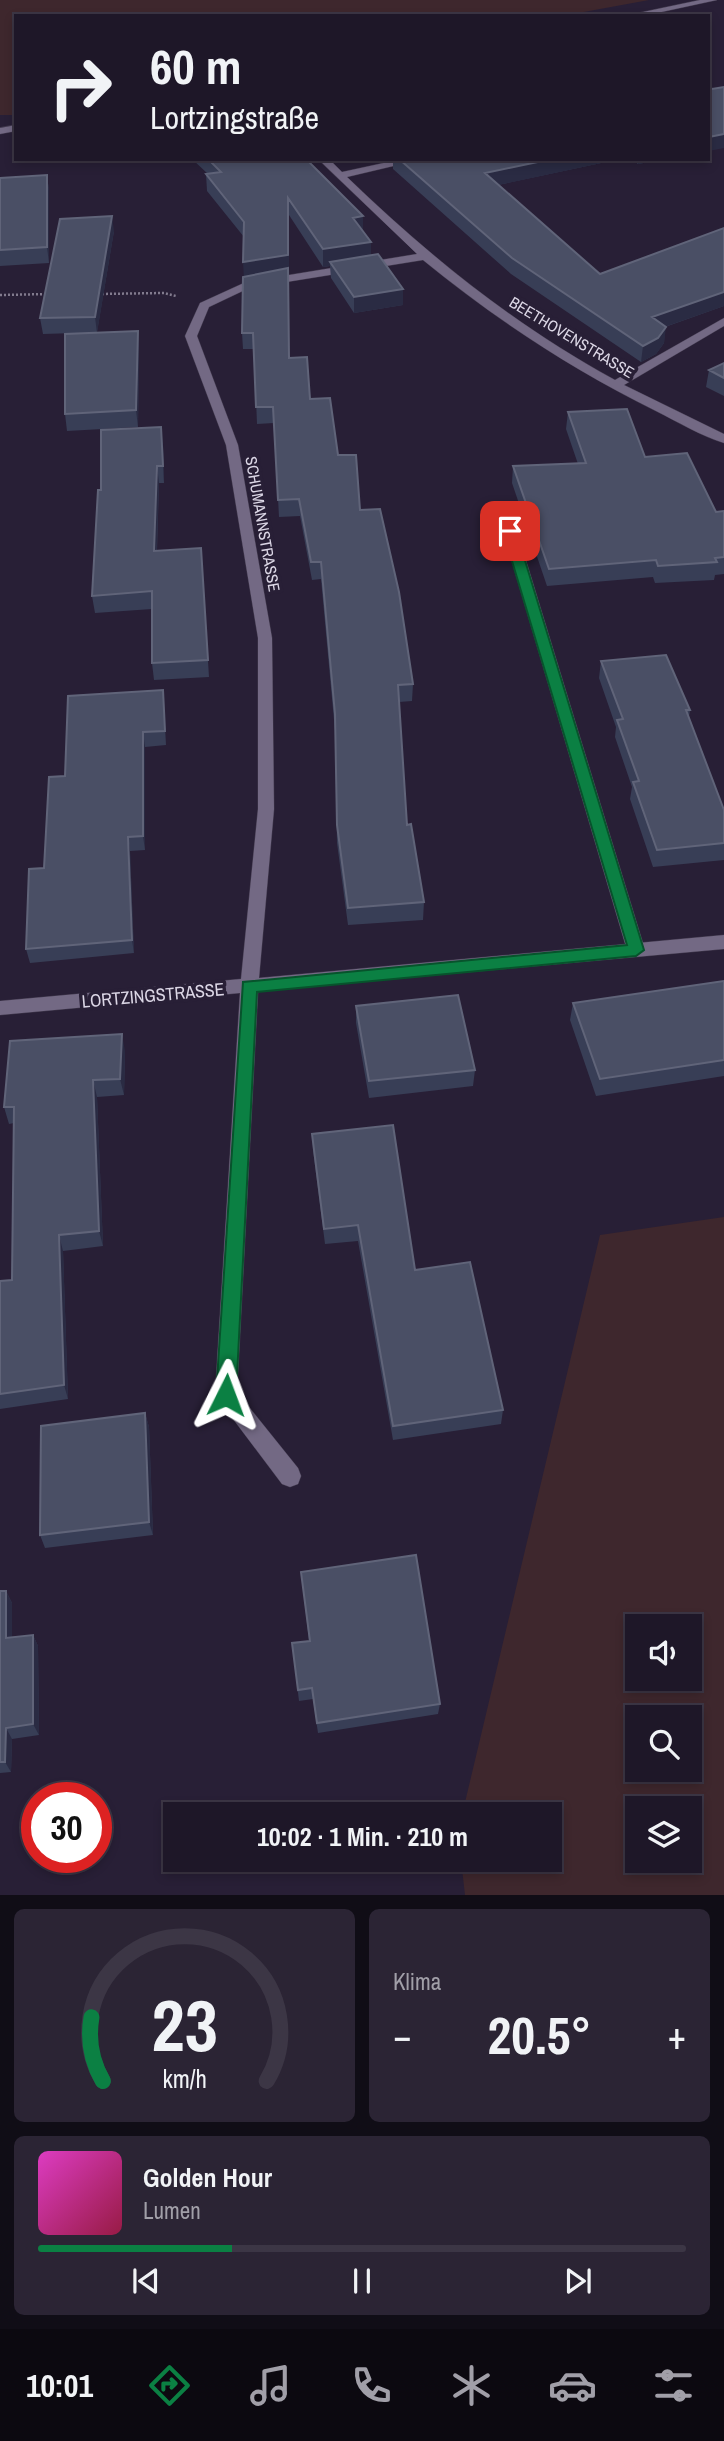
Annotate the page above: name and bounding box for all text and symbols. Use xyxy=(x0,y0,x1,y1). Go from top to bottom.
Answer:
text: 60 m xyxy=(150,33,242,99)
icon: right xyxy=(35,42,126,133)
text: Lortzingstraße xyxy=(150,96,319,139)
street label: BEETHOVENSTRASSE xyxy=(505,291,639,383)
street label: SCHUMANNSTRASSE xyxy=(240,455,286,593)
pin xyxy=(480,501,540,561)
icon: arrive xyxy=(491,512,529,550)
street label: LORTZINGSTRASSE xyxy=(81,976,225,1014)
position arrow xyxy=(189,1358,263,1432)
map controls xyxy=(625,1614,702,1873)
button: sound xyxy=(625,1614,702,1691)
button: search xyxy=(625,1705,702,1782)
speed limit sign: 30 xyxy=(21,1782,112,1873)
button: layers xyxy=(625,1796,702,1873)
text: 10:02 · 1 Min. · 210 m xyxy=(257,1819,468,1854)
text: Klima xyxy=(393,1966,441,1997)
text: 23 xyxy=(151,1977,218,2075)
text: 20.5° xyxy=(488,2000,591,2070)
text: − xyxy=(393,2010,411,2061)
text: + xyxy=(668,2010,686,2061)
text: km/h xyxy=(162,2062,207,2096)
text: Golden Hour xyxy=(143,2160,272,2195)
text: Lumen xyxy=(143,2195,201,2226)
icon: previous xyxy=(127,2262,165,2300)
icon: pause xyxy=(343,2262,381,2300)
icon: next xyxy=(559,2262,597,2300)
icon: directions xyxy=(145,2361,194,2410)
icon: music xyxy=(246,2361,295,2410)
icon: phone xyxy=(347,2361,396,2410)
icon: climate xyxy=(447,2361,496,2410)
icon: car xyxy=(548,2361,597,2410)
icon: filters xyxy=(649,2361,698,2410)
text: 10:01 xyxy=(26,2364,93,2407)

